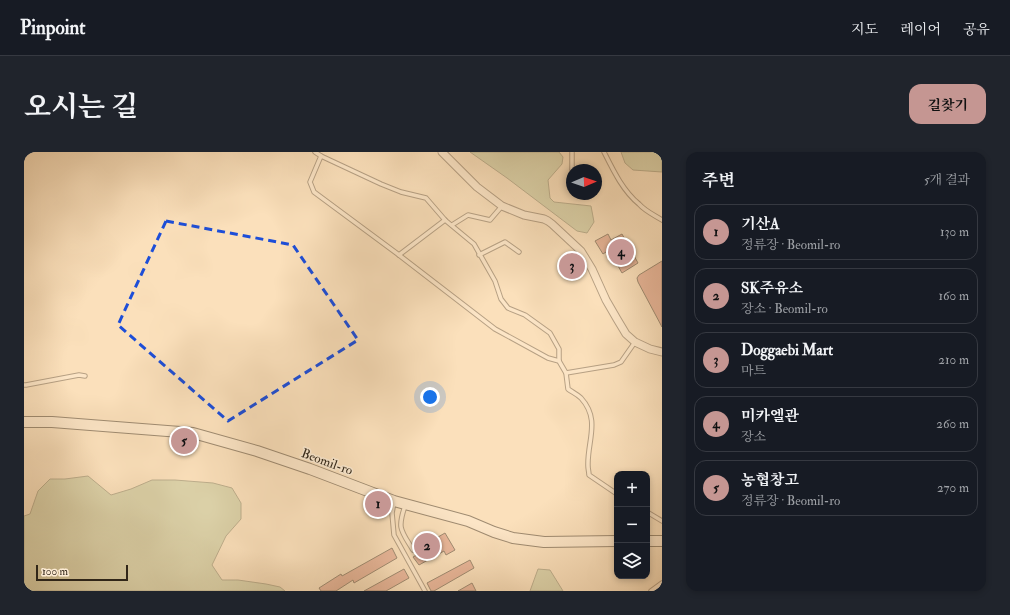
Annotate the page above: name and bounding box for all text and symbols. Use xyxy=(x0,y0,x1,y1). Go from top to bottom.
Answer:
text: Pinpoint xyxy=(20,16,85,40)
text: 지도 xyxy=(851,21,878,38)
text: 레이어 xyxy=(900,21,941,38)
text: 공유 xyxy=(963,21,990,38)
button: 길찾기 xyxy=(909,84,986,124)
text: 오시는 길 xyxy=(24,90,138,125)
north arrow xyxy=(566,164,602,200)
text: 주변 xyxy=(702,170,735,191)
text: 5개 결과 xyxy=(924,172,970,188)
text: 기산A xyxy=(741,215,780,234)
text: 1 xyxy=(714,224,718,240)
text: 130 m xyxy=(940,224,969,240)
pin: 4 xyxy=(608,237,634,267)
text: 정류장 · Beomil-ro xyxy=(741,237,840,253)
pin: 3 xyxy=(559,251,585,281)
text: SK주유소 xyxy=(741,279,803,298)
text: 2 xyxy=(713,288,719,304)
text: 160 m xyxy=(938,288,969,304)
text: 장소 · Beomil-ro xyxy=(741,301,828,317)
text: Doggaebi Mart xyxy=(741,341,833,360)
text: 3 xyxy=(714,352,719,368)
text: 210 m xyxy=(938,352,969,368)
text: 마트 xyxy=(741,363,766,379)
your location xyxy=(420,387,440,407)
text: 미카엘관 xyxy=(741,407,799,426)
text: 4 xyxy=(712,416,720,432)
text: 260 m xyxy=(936,416,969,432)
pin: 5 xyxy=(171,426,197,456)
text: 장소 xyxy=(741,429,766,445)
street label: Beomil-ro xyxy=(299,445,355,479)
map controls xyxy=(614,471,650,579)
button: + xyxy=(614,471,650,507)
text: 농협창고 xyxy=(741,471,799,490)
text: 5 xyxy=(713,480,719,496)
text: 270 m xyxy=(937,480,969,496)
pin: 1 xyxy=(365,489,391,519)
text: 정류장 · Beomil-ro xyxy=(741,493,840,509)
button: − xyxy=(614,507,650,543)
pin: 2 xyxy=(414,531,440,561)
button: layers xyxy=(614,543,650,579)
scale bar xyxy=(36,563,128,582)
text: 100 m xyxy=(42,565,68,578)

